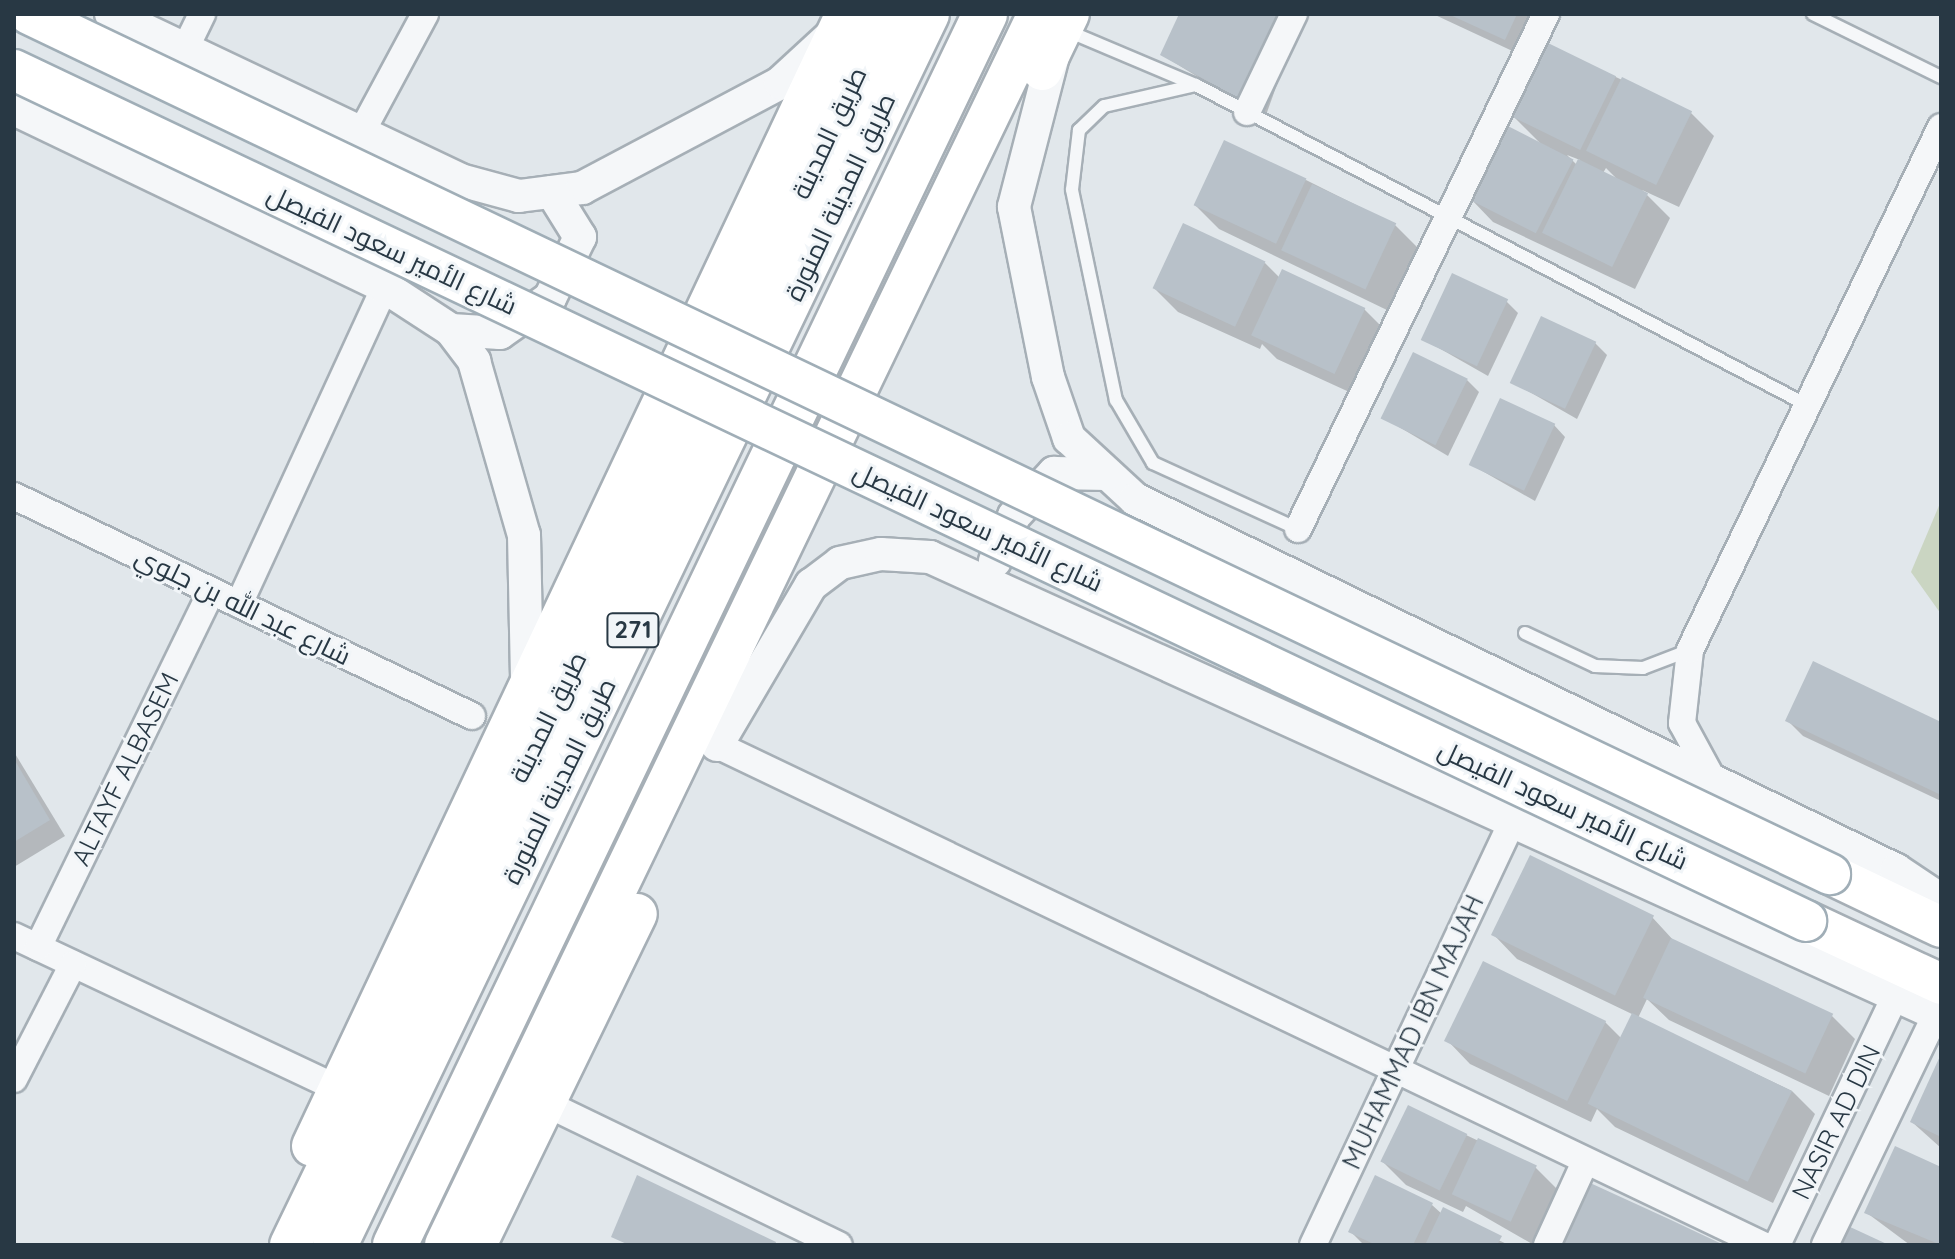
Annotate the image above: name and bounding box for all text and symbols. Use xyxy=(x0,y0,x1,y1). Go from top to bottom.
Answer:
street label: طريق المدينة xyxy=(785,62,873,204)
street label: طريق المدينة المنورة xyxy=(778,88,902,306)
street label: شارع الأمير سعود الفيصل xyxy=(262,178,522,322)
street label: شارع الأمير سعود الفيصل xyxy=(848,455,1108,599)
street label: شارع عبد الله بن جلوي xyxy=(130,540,356,672)
road number: 271 xyxy=(605,610,661,650)
street label: طريق المدينة xyxy=(503,646,593,788)
street label: ALTAYF ALBASEM xyxy=(65,667,185,871)
street label: طريق المدينة المنورة xyxy=(496,673,622,889)
street label: شارع الأمير سعود الفيصل xyxy=(1433,733,1693,877)
street label: MUHAMMAD IBN MAJAH xyxy=(1336,890,1490,1174)
street label: NASIR AD DIN xyxy=(1785,1040,1887,1204)

